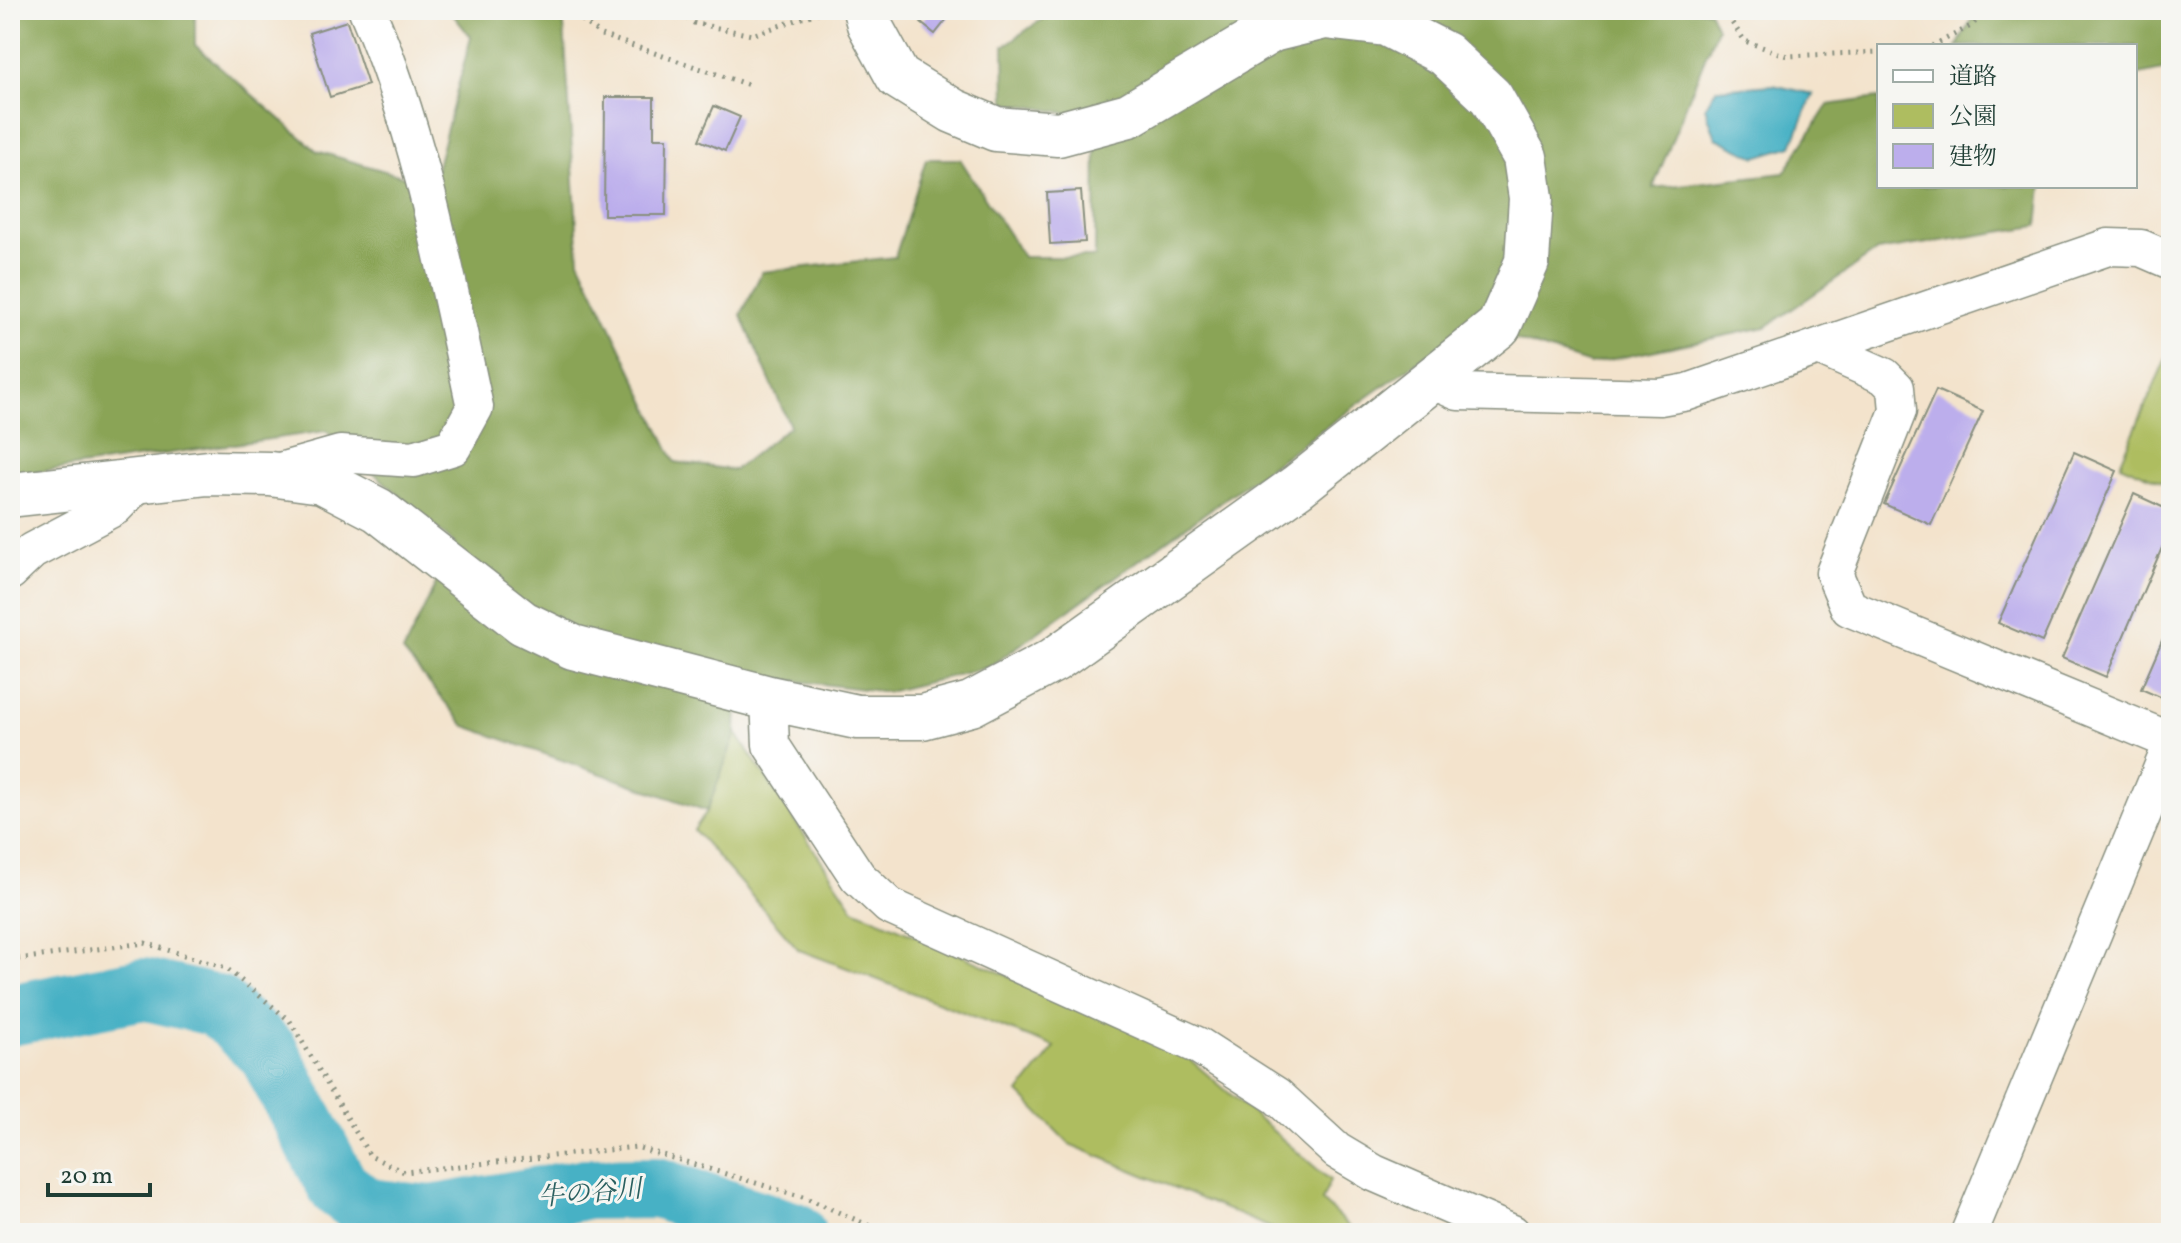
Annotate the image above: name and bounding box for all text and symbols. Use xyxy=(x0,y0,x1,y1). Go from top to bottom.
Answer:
legend xyxy=(1877,44,2137,188)
text: 道路 xyxy=(1949,61,1997,95)
text: 公園 xyxy=(1949,101,1997,135)
text: 建物 xyxy=(1949,141,1997,175)
scale bar xyxy=(48,1147,150,1197)
text: 20 m xyxy=(60,1160,113,1194)
water label: 牛の谷川 xyxy=(537,1171,646,1216)

